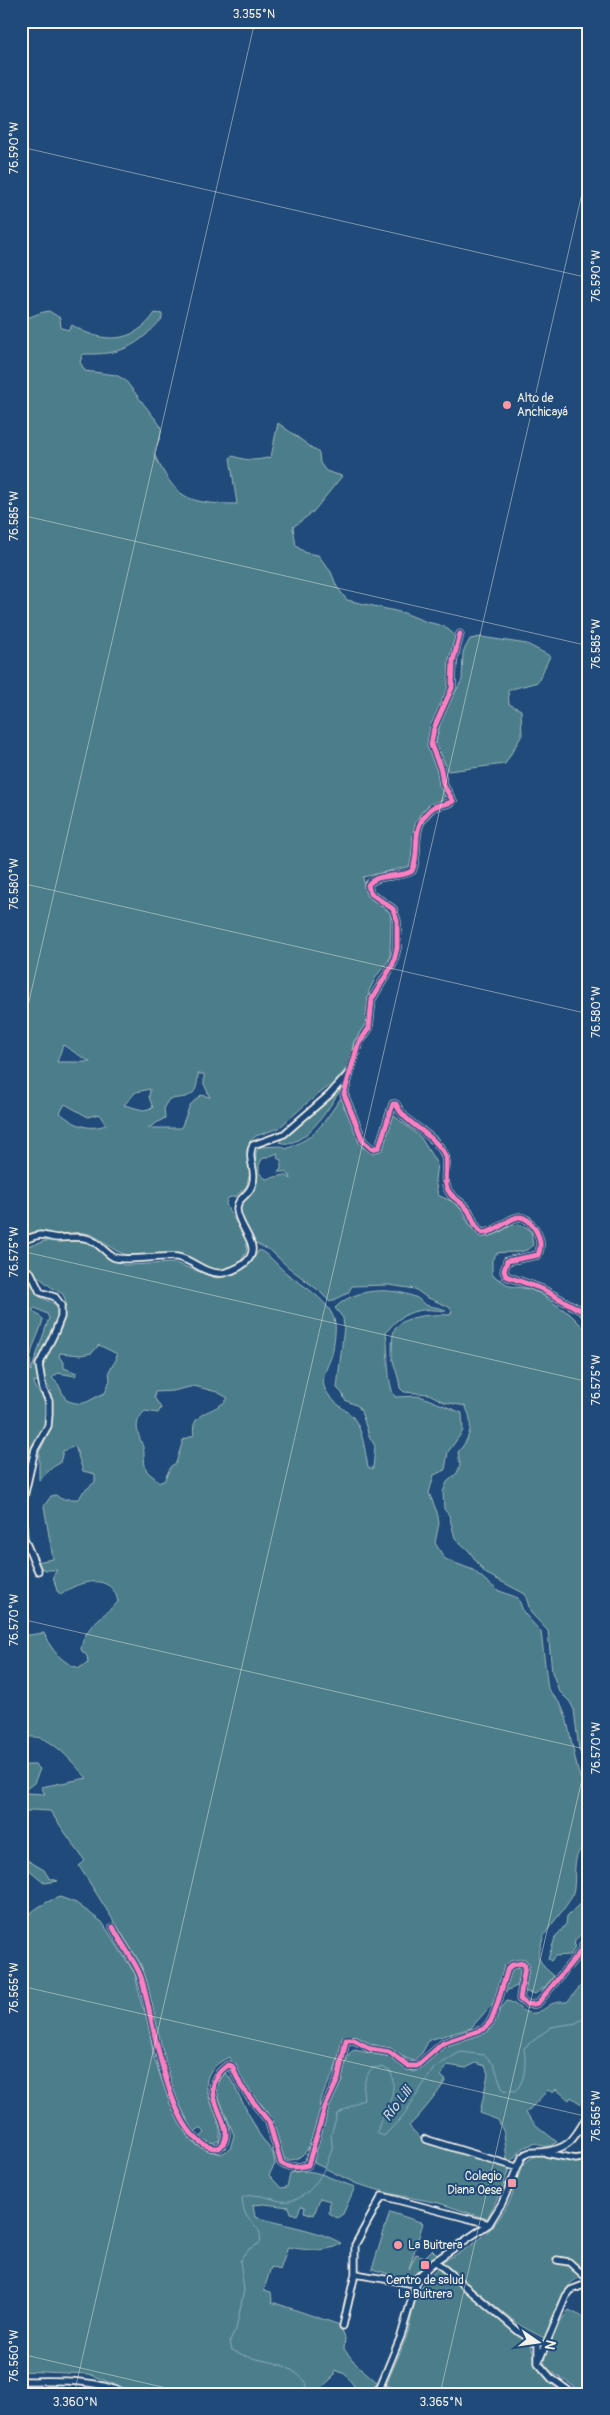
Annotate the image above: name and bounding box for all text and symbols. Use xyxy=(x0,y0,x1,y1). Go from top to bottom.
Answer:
text: 3.355°N xyxy=(233,7,275,22)
text: 76.590°W xyxy=(7,122,22,174)
text: 76.590°W xyxy=(589,250,604,302)
place label: Alto de Anchicayá xyxy=(517,391,568,420)
marker: Alto de Anchicayá xyxy=(501,399,513,411)
text: 76.585°W xyxy=(7,491,22,541)
text: 76.585°W xyxy=(589,619,604,669)
text: 76.580°W xyxy=(7,858,22,910)
text: 76.580°W xyxy=(589,986,604,1038)
text: 76.575°W xyxy=(7,1227,22,1277)
text: 76.575°W xyxy=(589,1355,604,1405)
text: 76.570°W xyxy=(7,1594,22,1646)
text: 76.570°W xyxy=(589,1722,604,1774)
text: 76.565°W xyxy=(7,1962,22,2014)
water label: Río Lili xyxy=(379,2081,417,2125)
text: 76.565°W xyxy=(589,2090,604,2142)
place label: Colegio Diana Oese xyxy=(447,2169,503,2198)
marker: Colegio Diana Oese xyxy=(506,2177,518,2189)
place label: La Buitrera xyxy=(408,2238,463,2253)
marker: La Buitrera xyxy=(392,2239,404,2251)
marker: Centro de salud La Buitrera xyxy=(419,2259,431,2271)
place label: Centro de salud La Buitrera xyxy=(386,2273,464,2302)
north arrow xyxy=(512,2318,562,2368)
text: 76.560°W xyxy=(7,2329,22,2383)
text: N xyxy=(541,2338,560,2351)
text: 3.360°N xyxy=(53,2395,97,2410)
text: 3.365°N xyxy=(420,2395,462,2410)

